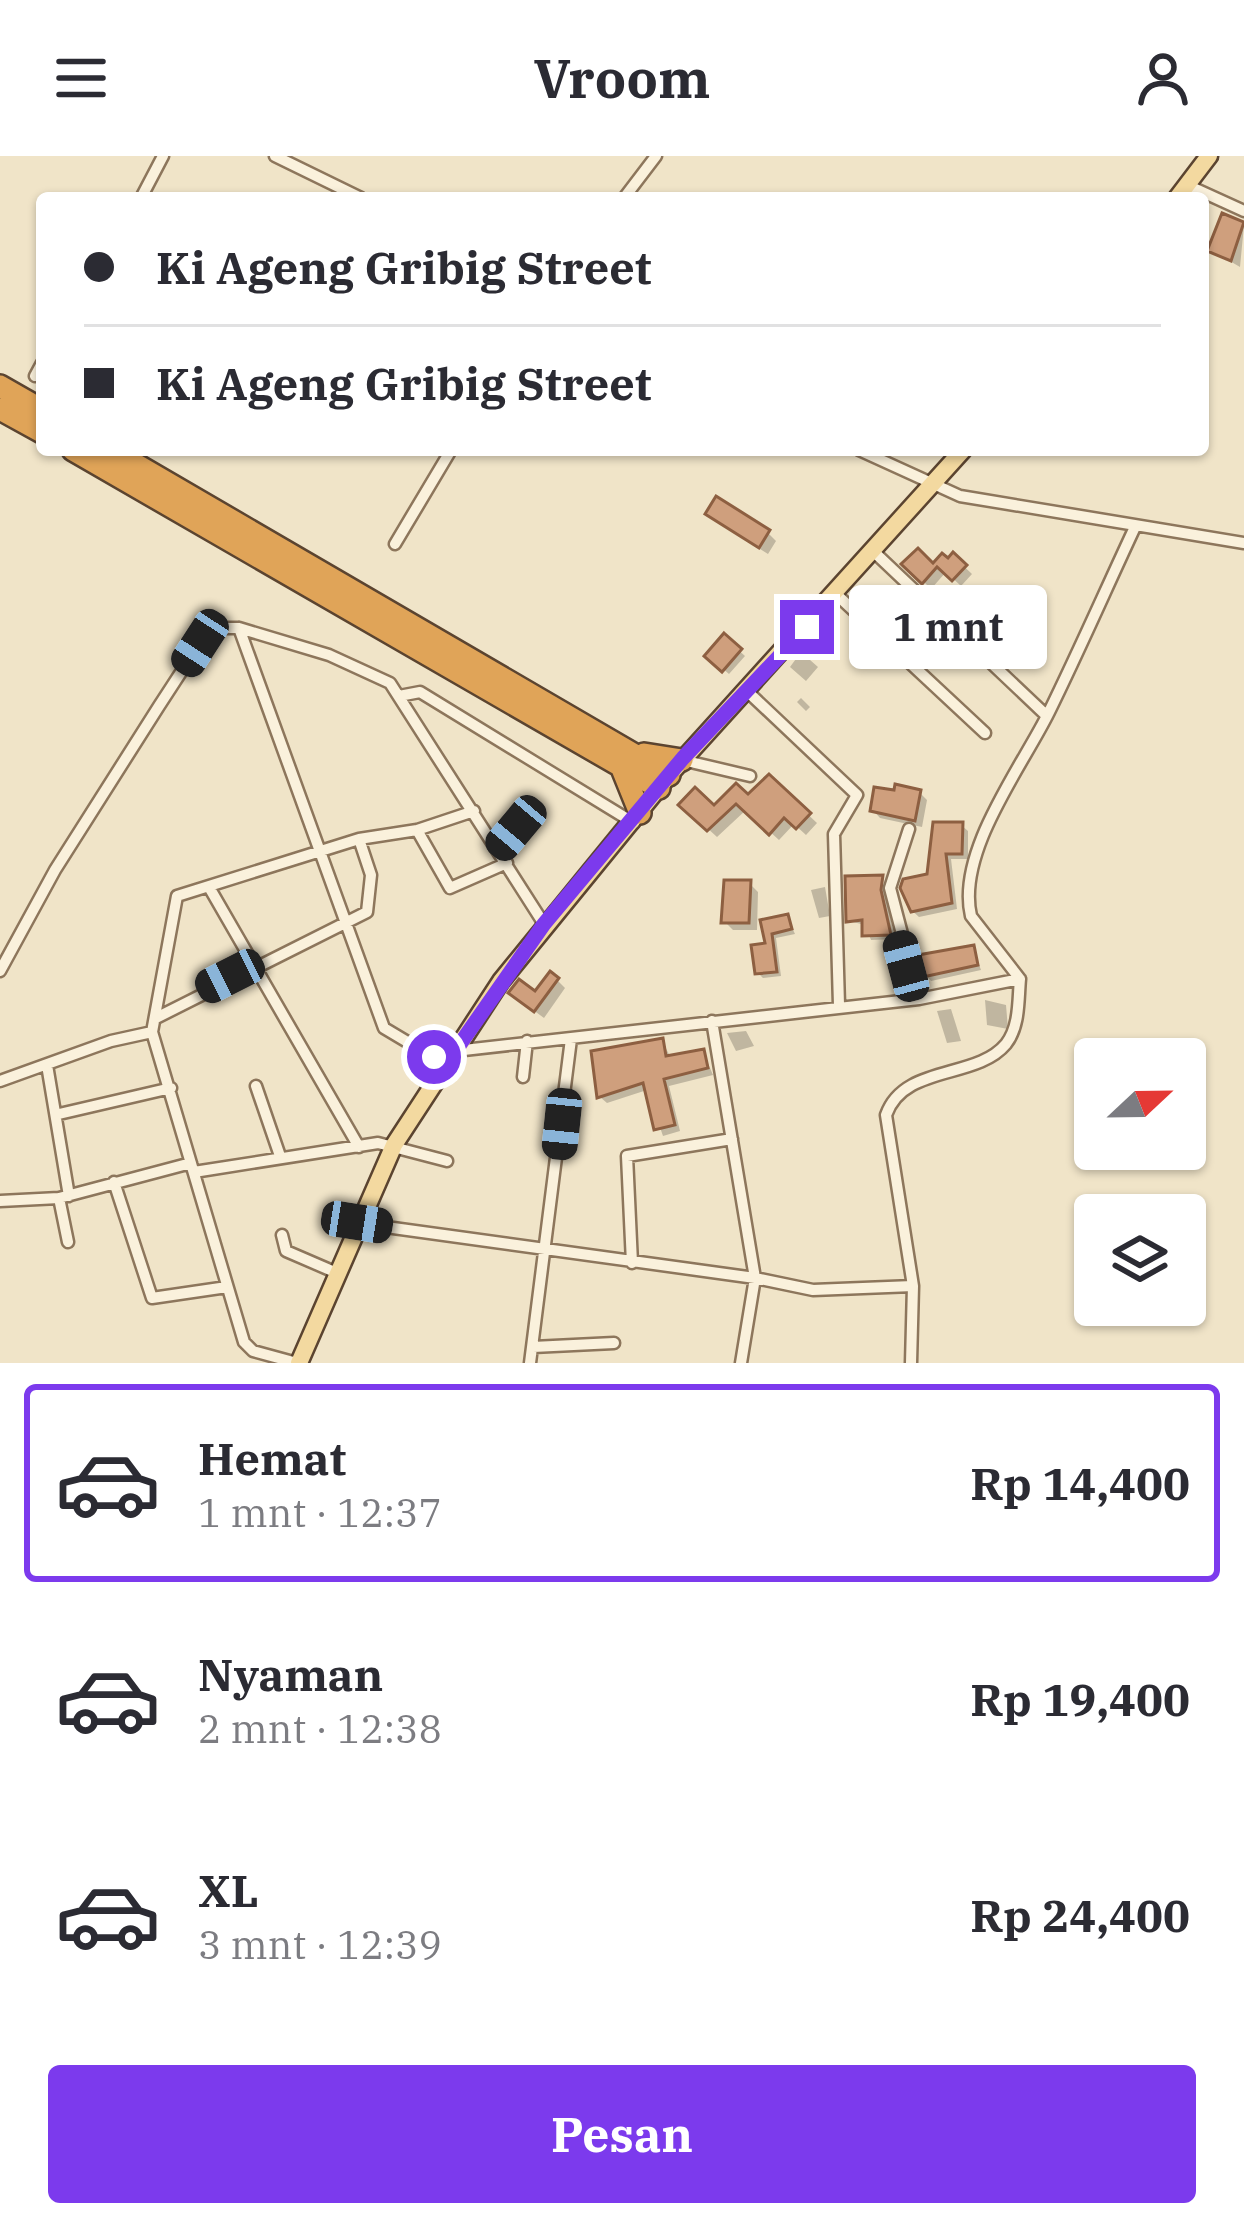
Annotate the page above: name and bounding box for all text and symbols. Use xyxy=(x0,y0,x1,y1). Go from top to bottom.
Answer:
text: Vroom xyxy=(534,43,710,113)
icon: menu xyxy=(48,45,114,111)
icon: person xyxy=(1130,45,1196,111)
text: Ki Ageng Gribig Street xyxy=(156,238,651,296)
text: Ki Ageng Gribig Street xyxy=(156,354,651,412)
callout: 1 mnt xyxy=(849,585,1047,669)
route end xyxy=(780,600,834,654)
text: 1 mnt xyxy=(893,601,1003,652)
car xyxy=(165,603,235,683)
car xyxy=(479,789,553,867)
car xyxy=(879,927,933,1005)
car xyxy=(190,944,270,1008)
route start xyxy=(407,1030,461,1084)
north arrow xyxy=(1074,1038,1206,1170)
map controls xyxy=(1074,1038,1206,1326)
car xyxy=(540,1086,584,1162)
button: layers xyxy=(1074,1194,1206,1326)
car xyxy=(319,1199,395,1245)
icon: car xyxy=(54,1429,162,1537)
text: Hemat xyxy=(198,1429,346,1487)
text: Rp 14,400 xyxy=(970,1454,1190,1512)
text: 1 mnt · 12:37 xyxy=(198,1487,442,1538)
icon: car xyxy=(54,1645,162,1753)
text: Nyaman xyxy=(198,1645,383,1703)
text: Rp 19,400 xyxy=(970,1670,1190,1728)
text: 2 mnt · 12:38 xyxy=(198,1703,442,1754)
icon: car xyxy=(54,1861,162,1969)
text: XL xyxy=(198,1861,259,1919)
text: Rp 24,400 xyxy=(970,1886,1190,1944)
text: 3 mnt · 12:39 xyxy=(198,1919,442,1970)
button: Pesan xyxy=(48,2065,1196,2203)

